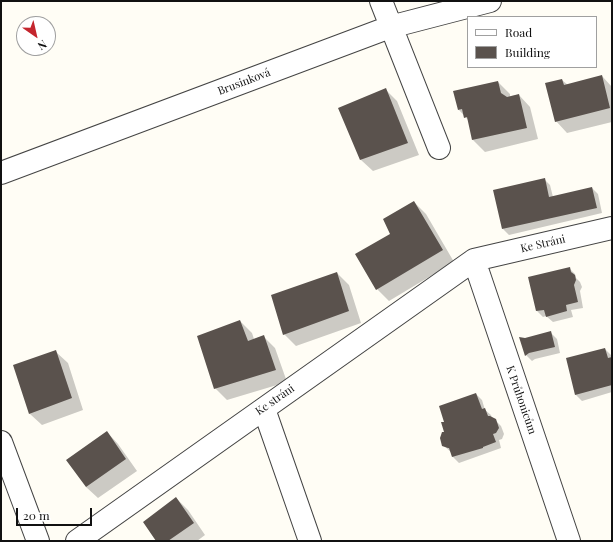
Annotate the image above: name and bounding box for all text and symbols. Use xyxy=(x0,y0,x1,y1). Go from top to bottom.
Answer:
north arrow xyxy=(16,16,56,56)
legend xyxy=(467,16,597,68)
text: Road xyxy=(505,24,532,40)
text: N xyxy=(35,37,50,54)
text: Building xyxy=(505,44,550,60)
street label: Brusinková xyxy=(216,66,272,98)
street label: Ke Stráni xyxy=(519,232,567,256)
street label: K Průhonicům xyxy=(503,364,539,436)
street label: Ke stráni xyxy=(253,382,297,418)
scale bar xyxy=(18,500,94,526)
text: 20 m xyxy=(23,507,50,523)

